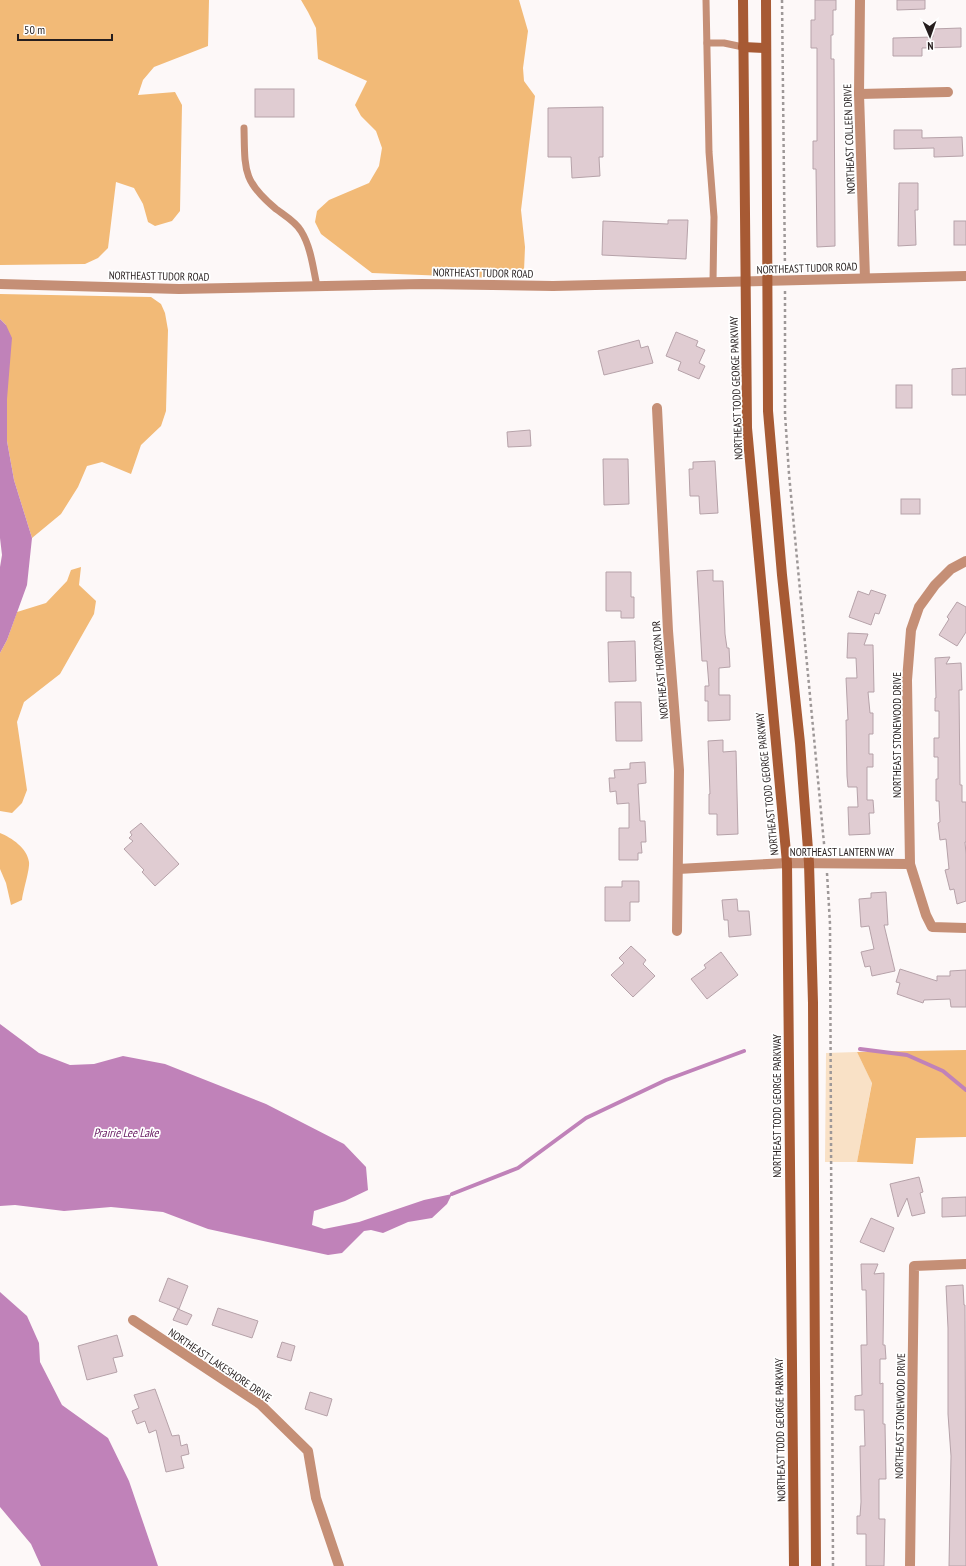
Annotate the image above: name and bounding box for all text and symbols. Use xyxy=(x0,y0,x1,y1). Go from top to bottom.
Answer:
scale bar xyxy=(18,16,112,42)
north arrow xyxy=(910,16,950,56)
text: 50 m xyxy=(24,22,45,37)
text: N xyxy=(927,39,934,53)
street label: NORTHEAST COLLEEN DRIVE xyxy=(840,83,858,194)
street label: NORTHEAST TUDOR ROAD xyxy=(756,259,858,277)
street label: NORTHEAST TUDOR ROAD xyxy=(433,265,534,281)
street label: NORTHEAST TUDOR ROAD xyxy=(109,268,210,284)
street label: NORTHEAST TODD GEORGE PARKWAY xyxy=(726,316,746,460)
street label: NORTHEAST HORIZON DR xyxy=(649,620,671,720)
street label: NORTHEAST STONEWOOD DRIVE xyxy=(890,672,904,798)
street label: NORTHEAST TODD GEORGE PARKWAY xyxy=(753,712,781,856)
street label: NORTHEAST LANTERN WAY xyxy=(790,845,894,859)
street label: NORTHEAST TODD GEORGE PARKWAY xyxy=(770,1034,784,1178)
water label: Prairie Lee Lake xyxy=(93,1125,160,1140)
street label: NORTHEAST LAKESHORE DRIVE xyxy=(166,1325,274,1405)
street label: NORTHEAST STONEWOOD DRIVE xyxy=(892,1353,908,1479)
street label: NORTHEAST TODD GEORGE PARKWAY xyxy=(772,1358,788,1502)

